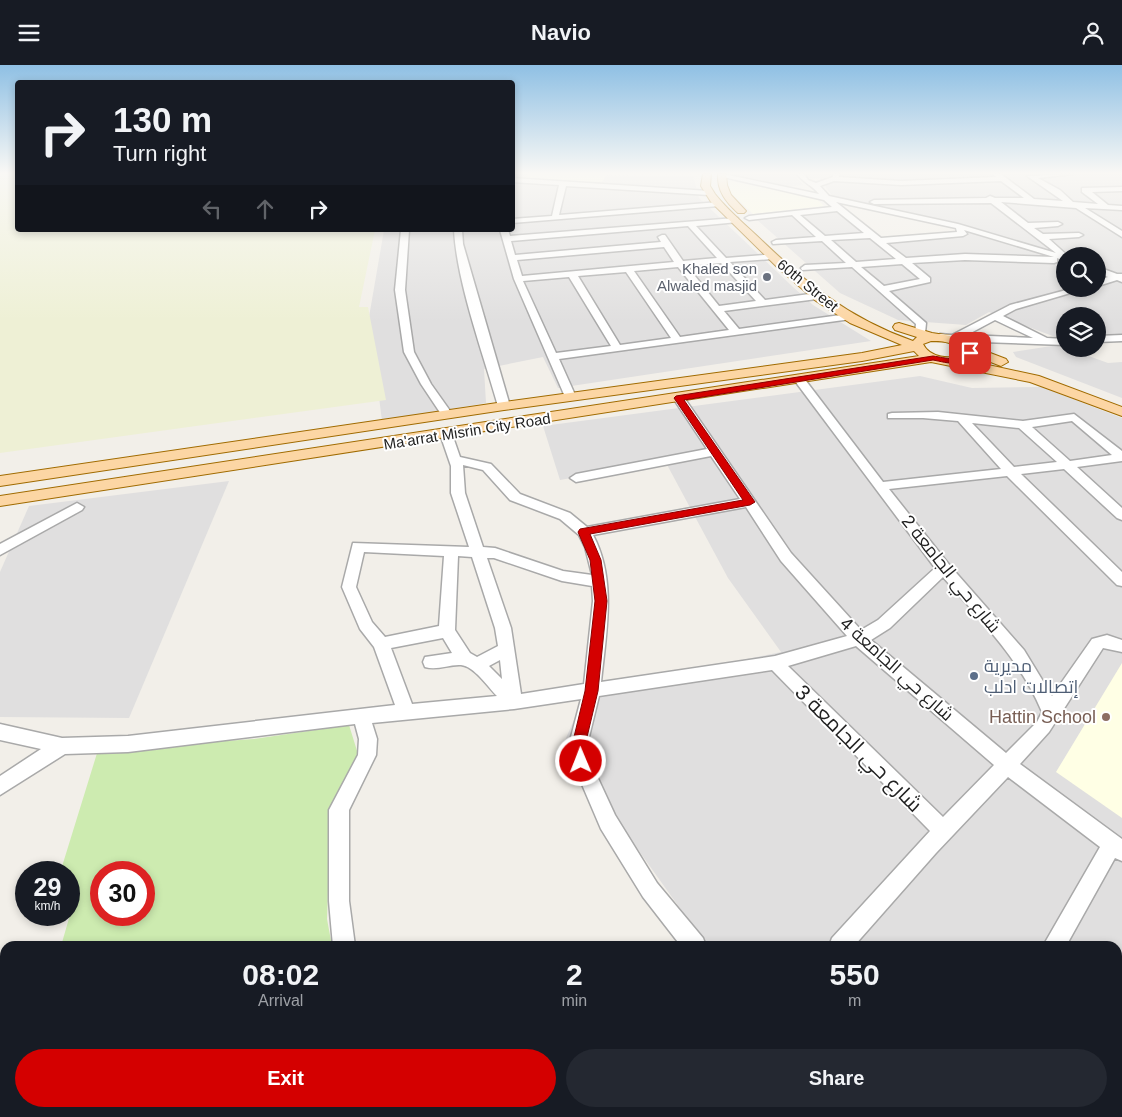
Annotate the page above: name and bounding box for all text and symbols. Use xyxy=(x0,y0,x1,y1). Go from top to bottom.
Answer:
icon: menu xyxy=(15,19,43,47)
icon: person xyxy=(1079,19,1107,47)
text: Navio xyxy=(531,20,591,45)
icon: right xyxy=(30,100,95,165)
text: 130 m xyxy=(113,100,212,139)
text: Turn right xyxy=(113,141,206,166)
icon: left xyxy=(198,195,226,223)
icon: ahead xyxy=(251,195,279,223)
icon: right xyxy=(304,195,332,223)
map controls xyxy=(1056,247,1106,357)
button: search xyxy=(1056,247,1106,297)
street label: 60th Street xyxy=(774,255,843,315)
place label: Khaled son Alwaled masjid xyxy=(657,260,757,294)
marker: Khaled son Alwaled masjid xyxy=(761,271,773,283)
button: layers xyxy=(1056,307,1106,357)
pin xyxy=(949,332,991,374)
icon: arrive xyxy=(956,339,984,367)
street label: Ma'arrat Misrin City Road xyxy=(382,409,552,453)
street label: شارع حي الجامعة 2 xyxy=(894,511,1004,639)
street label: شارع حي الجامعة 4 xyxy=(834,613,958,728)
place label: مديرية إتصالات ادلب xyxy=(984,656,1078,698)
marker: مديرية إتصالات ادلب xyxy=(968,670,980,682)
street label: شارع حي الجامعة 3 xyxy=(787,680,927,820)
place label: Hattin School xyxy=(989,707,1096,727)
marker: Hattin School xyxy=(1100,711,1112,723)
position arrow xyxy=(554,734,606,786)
speed limit sign: 30 xyxy=(90,861,155,926)
text: 29 xyxy=(34,873,61,901)
text: km/h xyxy=(34,899,61,913)
text: 08:02 xyxy=(242,958,319,991)
text: 2 xyxy=(566,958,583,991)
text: 550 xyxy=(830,958,880,991)
text: Arrival xyxy=(258,992,303,1009)
text: min xyxy=(561,992,587,1009)
text: m xyxy=(848,992,861,1009)
button: Exit xyxy=(15,1049,556,1107)
button: Share xyxy=(566,1049,1107,1107)

